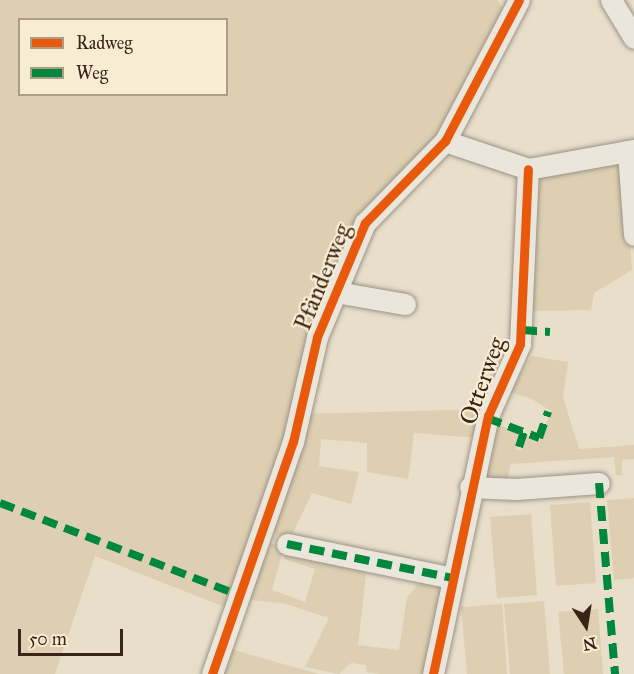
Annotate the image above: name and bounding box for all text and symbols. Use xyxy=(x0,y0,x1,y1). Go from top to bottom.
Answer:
legend xyxy=(18,18,228,96)
text: Radweg xyxy=(76,32,133,54)
text: Weg xyxy=(76,62,108,84)
street label: Pfänderweg xyxy=(289,219,357,335)
street label: Otterweg xyxy=(454,333,512,429)
north arrow xyxy=(556,596,616,656)
scale bar xyxy=(21,617,126,655)
text: 50 m xyxy=(29,628,67,650)
text: N xyxy=(581,633,598,655)

